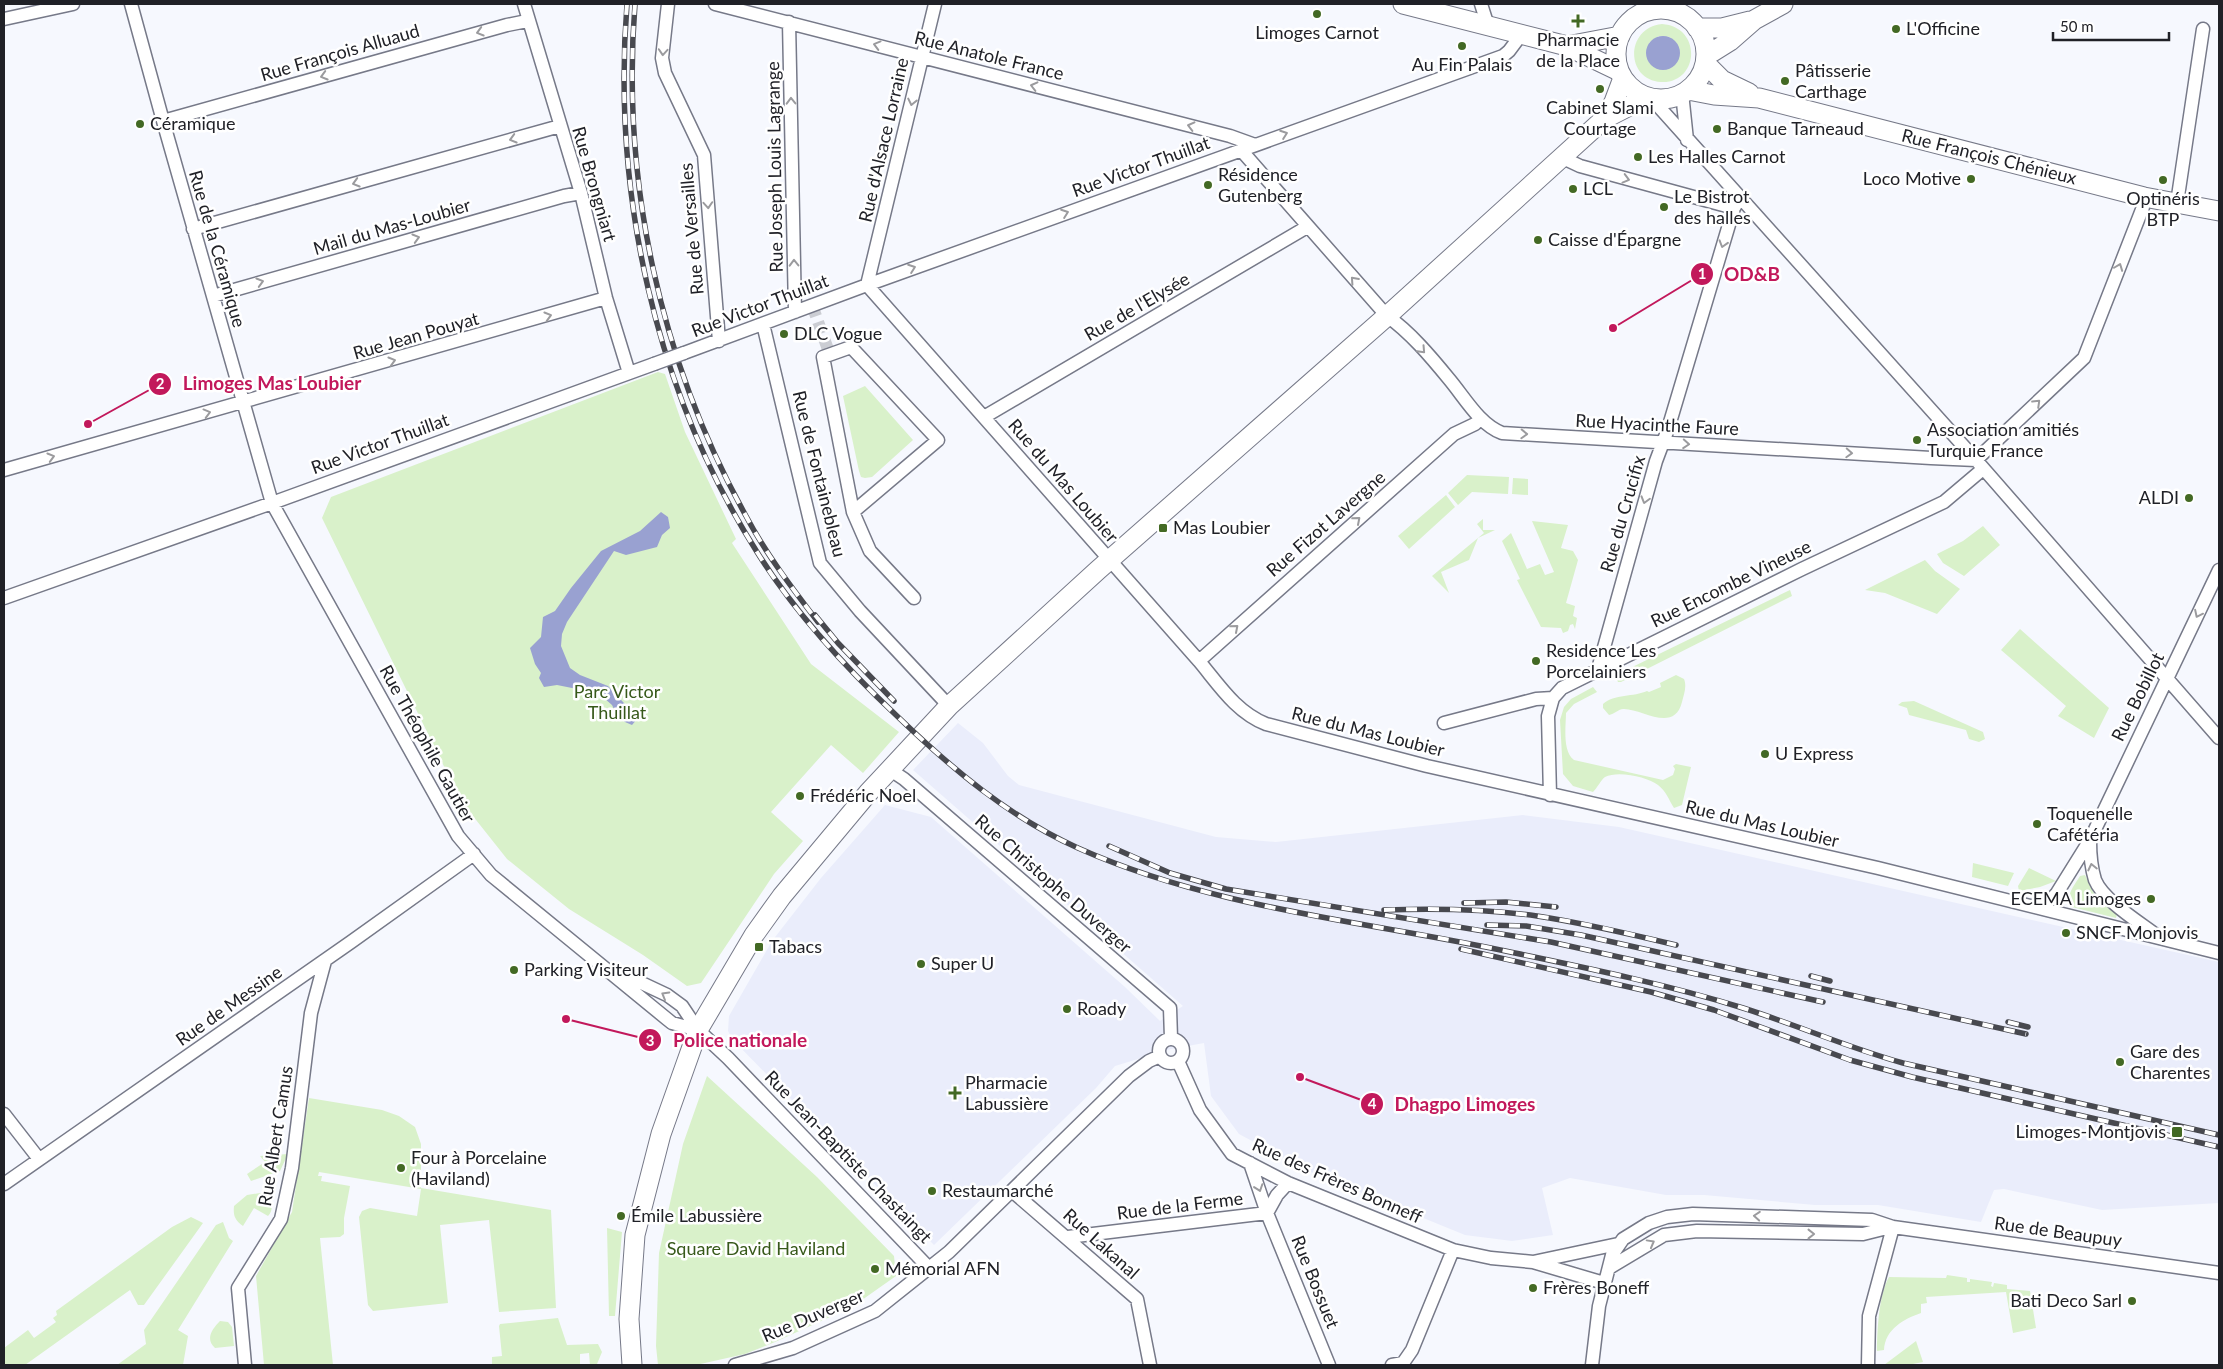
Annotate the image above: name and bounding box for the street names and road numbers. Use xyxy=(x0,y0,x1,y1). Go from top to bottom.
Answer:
street label: Rue François Alluaud xyxy=(258,19,422,85)
street label: Rue Anatole France xyxy=(912,26,1066,84)
street label: Rue d'Alsace Lorraine xyxy=(853,55,913,224)
street label: Rue Joseph Louis Lagrange xyxy=(761,61,787,273)
street label: Rue Brongniart xyxy=(568,124,622,244)
street label: Rue François Chénieux xyxy=(1899,124,2079,188)
street label: Rue Victor Thuillat xyxy=(1069,131,1213,201)
street label: Rue de Versailles xyxy=(674,162,708,296)
street label: Rue de la Céramique xyxy=(185,168,251,330)
street label: Mail du Mas-Loubier xyxy=(311,193,473,259)
street label: Rue de l'Elysée xyxy=(1080,267,1193,345)
street label: Rue Victor Thuillat xyxy=(688,269,832,341)
street label: Rue Jean Pouyat xyxy=(350,306,482,364)
street label: Rue de Fontainebleau xyxy=(789,388,851,559)
street label: Rue Victor Thuillat xyxy=(308,408,452,478)
street label: Rue Hyacinthe Faure xyxy=(1575,409,1739,439)
street label: Rue du Mas Loubier xyxy=(1004,414,1124,547)
street label: Rue du Crucifix xyxy=(1595,453,1649,575)
street label: Rue Fizot Lavergne xyxy=(1261,466,1389,581)
street label: Rue Encombe Vineuse xyxy=(1647,535,1814,631)
street label: Rue Bobillot xyxy=(2106,648,2168,745)
street label: Rue Théophile Gautier xyxy=(375,661,481,827)
street label: Rue du Mas Loubier xyxy=(1289,701,1447,761)
street label: Rue du Mas Loubier xyxy=(1683,795,1842,851)
street label: Rue Christophe Duverger xyxy=(971,809,1137,958)
street label: Rue de Messine xyxy=(171,960,286,1050)
street label: Rue Albert Camus xyxy=(253,1064,297,1208)
street label: Rue Jean-Baptiste Chastaingt xyxy=(761,1066,937,1247)
street label: Rue des Frères Bonneff xyxy=(1249,1133,1426,1227)
street label: Rue de la Ferme xyxy=(1116,1186,1244,1224)
street label: Rue Lakanal xyxy=(1059,1203,1144,1283)
street label: Rue de Beaupuy xyxy=(1993,1211,2124,1251)
street label: Rue Bossuet xyxy=(1287,1232,1345,1332)
street label: Rue Duverger xyxy=(758,1284,867,1346)

